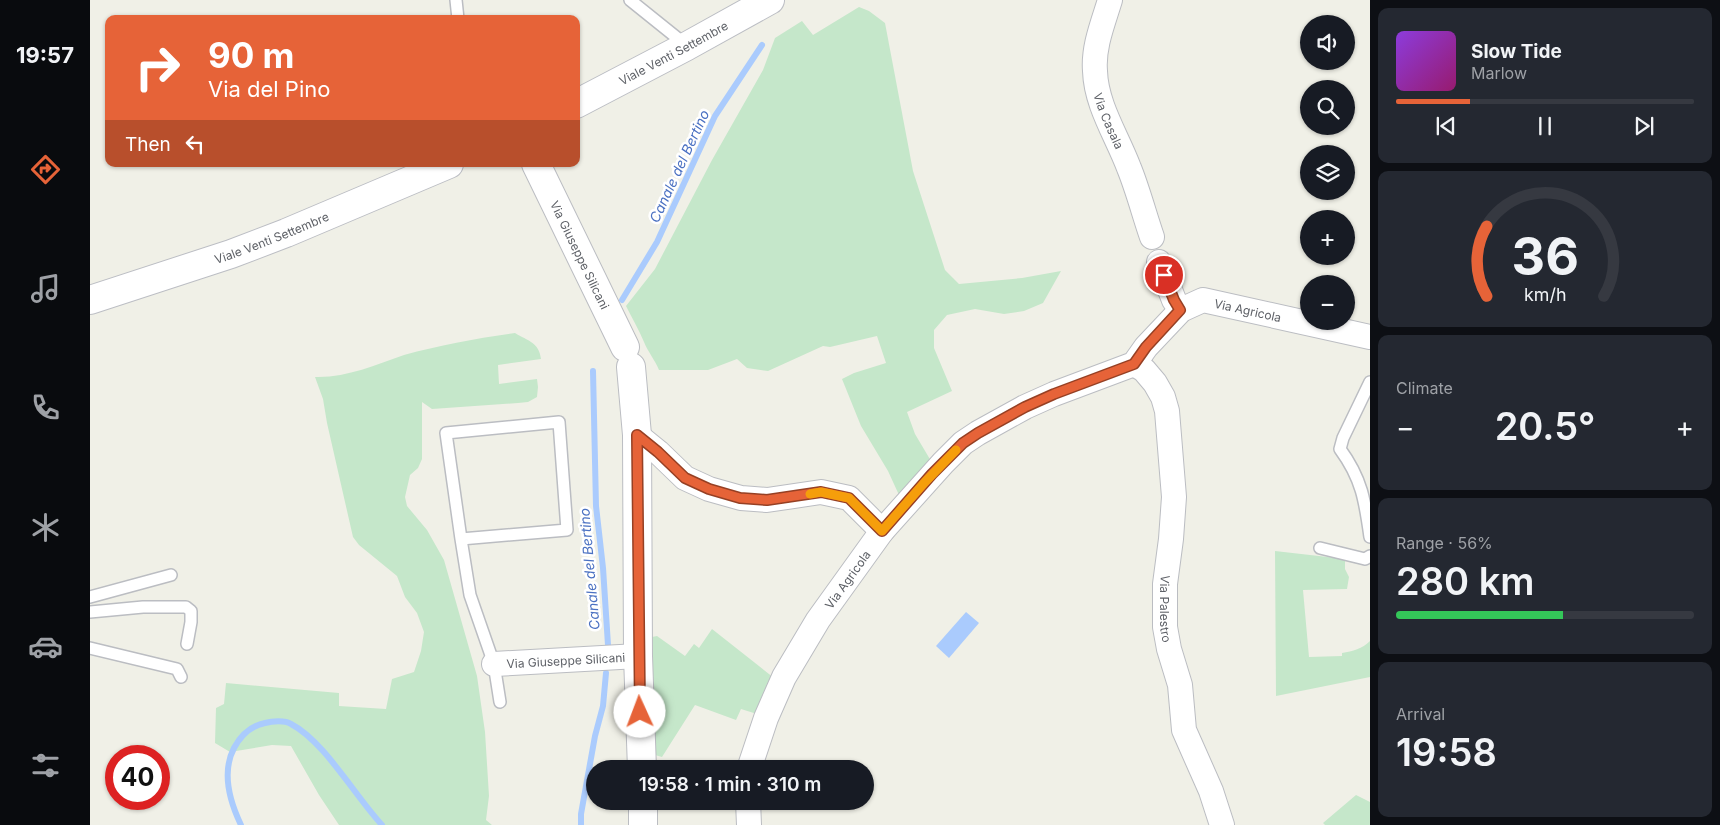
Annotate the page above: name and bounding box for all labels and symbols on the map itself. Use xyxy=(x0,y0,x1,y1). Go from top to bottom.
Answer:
street label: Viale Venti Settembre xyxy=(616,17,730,88)
street label: Via Casala xyxy=(1091,91,1127,151)
water label: Canale del Bertino xyxy=(645,107,713,225)
street label: Via Giuseppe Silicani xyxy=(547,198,613,312)
street label: Viale Venti Settembre xyxy=(212,208,331,266)
pin xyxy=(1143,254,1185,296)
street label: Via Agricola xyxy=(1213,295,1283,325)
water label: Canale del Bertino xyxy=(575,507,603,631)
street label: Via Agricola xyxy=(821,547,873,611)
street label: Via Palestro xyxy=(1158,574,1175,644)
street label: Via Giuseppe Silicani xyxy=(506,649,626,671)
position arrow xyxy=(613,685,665,737)
speed limit sign: 40 xyxy=(105,745,170,810)

